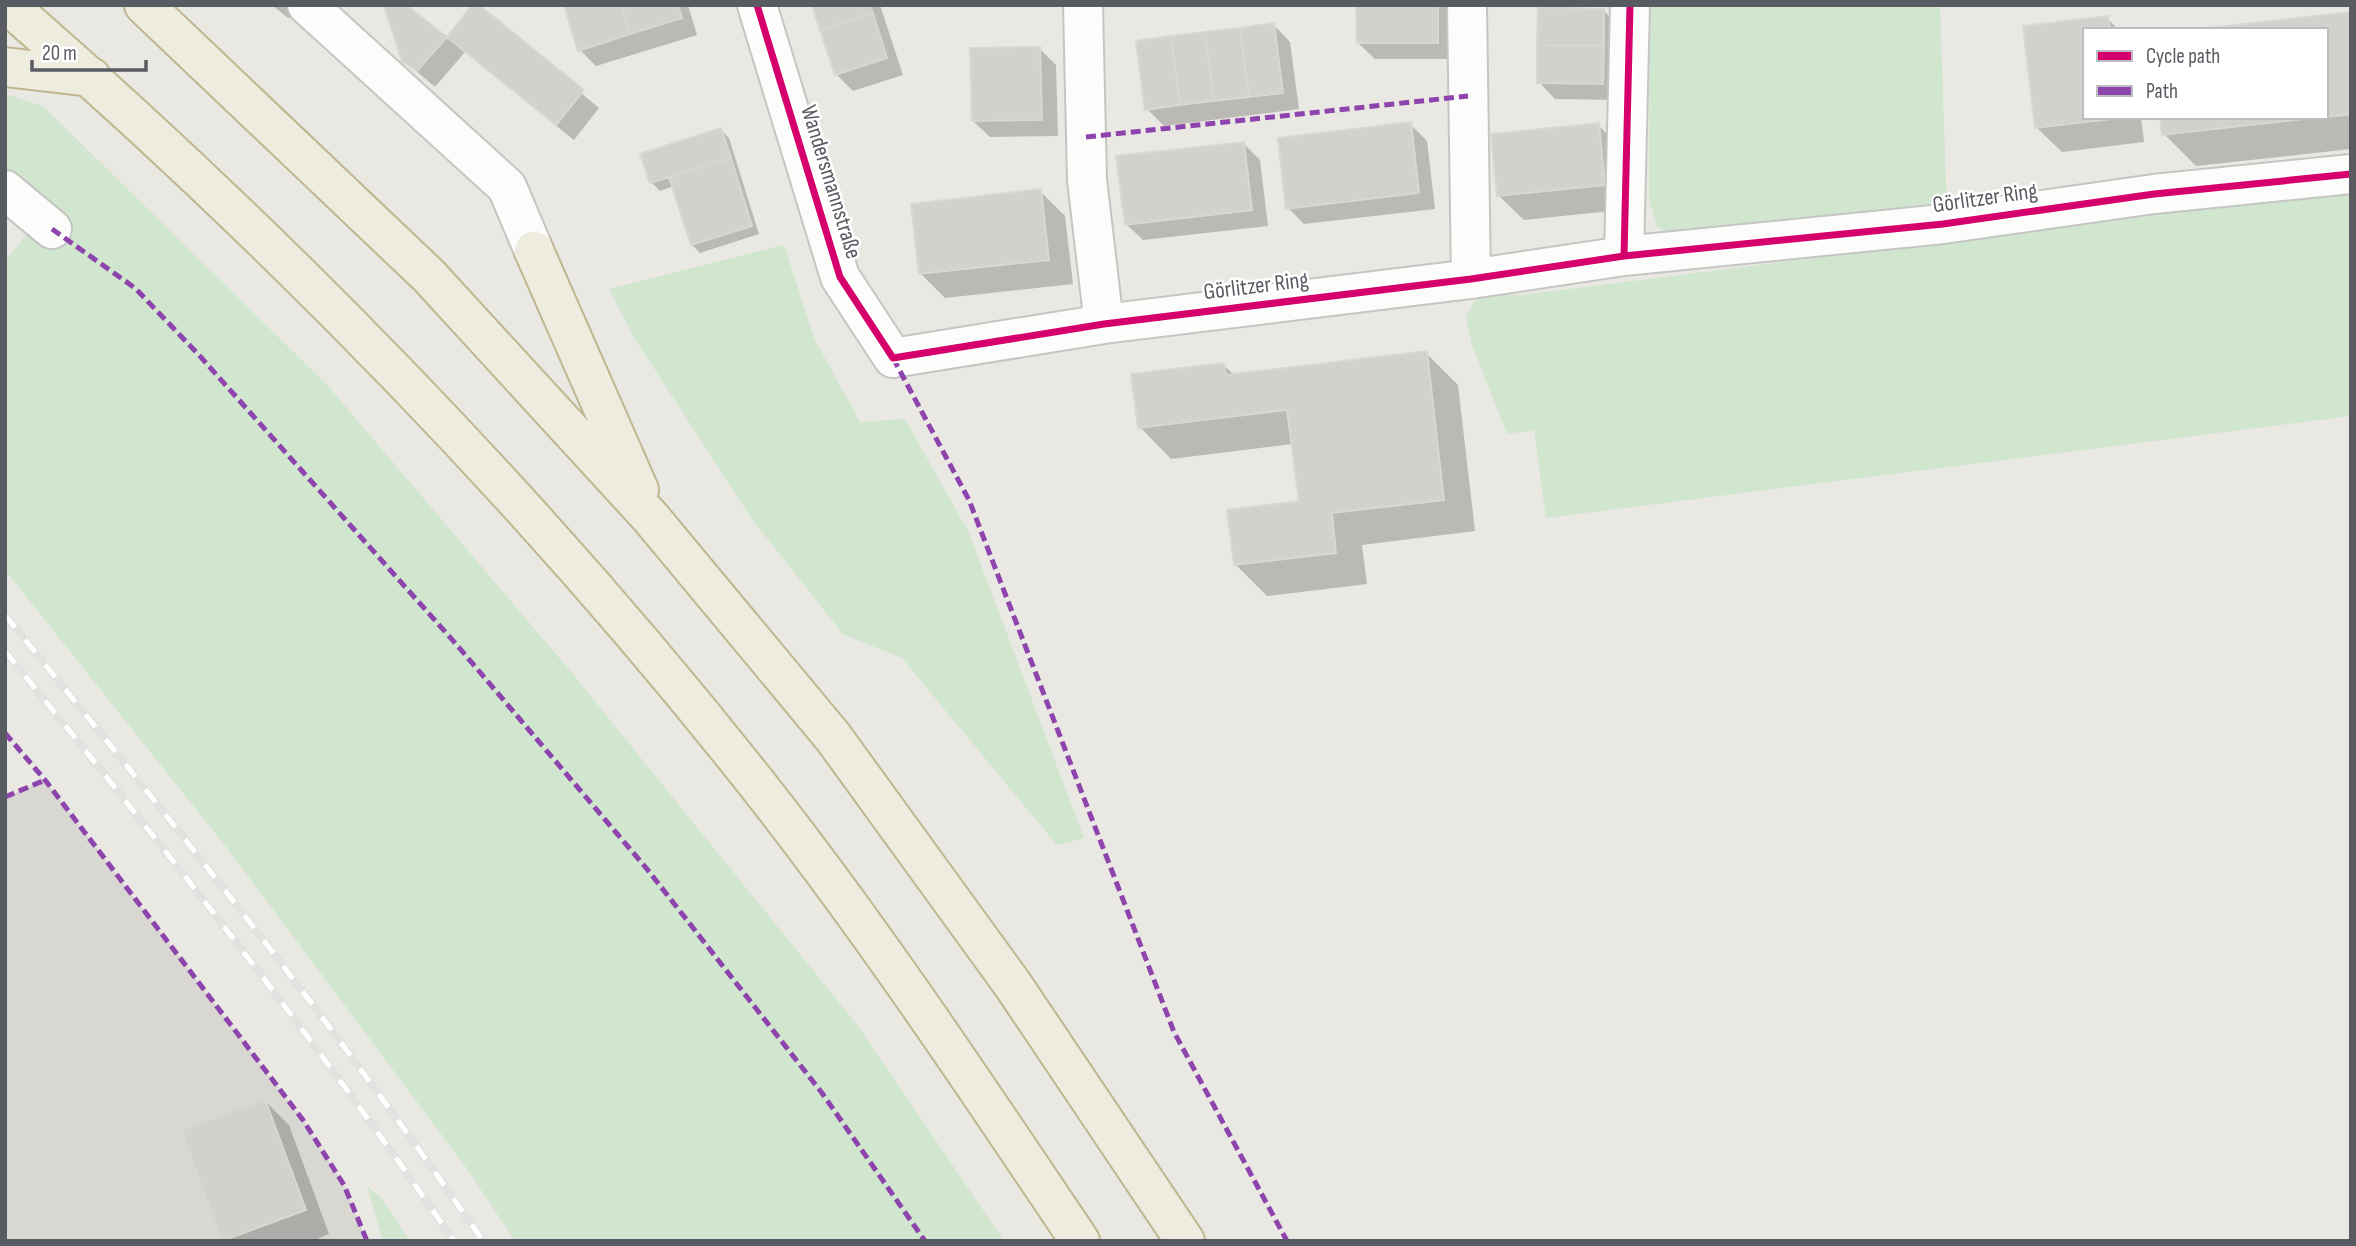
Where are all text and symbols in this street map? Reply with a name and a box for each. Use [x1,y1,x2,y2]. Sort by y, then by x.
scale bar [32,28,145,72]
legend [2083,28,2328,119]
text: 20 m [42,41,77,66]
text: Cycle path [2146,44,2220,69]
text: Path [2146,79,2178,104]
street label: Wandersmannstraße [794,102,868,262]
street label: Görlitzer Ring [1931,177,2039,219]
street label: Görlitzer Ring [1202,266,1310,306]

